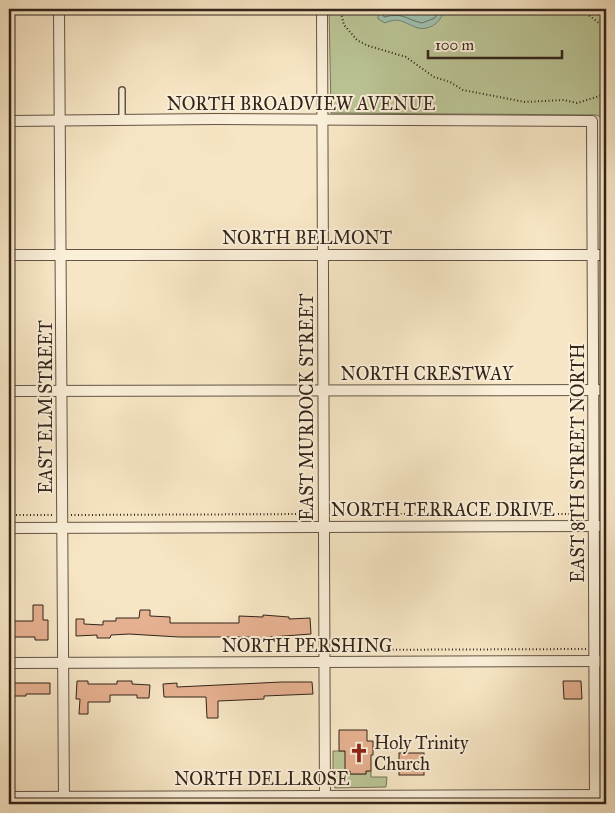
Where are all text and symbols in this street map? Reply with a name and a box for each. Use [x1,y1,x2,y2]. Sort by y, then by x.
scale bar [428,28,561,60]
text: 100 m [435,36,475,54]
street label: NORTH BROADVIEW AVENUE [167,93,435,115]
street label: NORTH BELMONT [222,227,392,249]
street label: EAST MURDOCK STREET [296,293,318,521]
street label: EAST ELM STREET [35,320,57,494]
street label: EAST 8TH STREET NORTH [567,343,589,583]
street label: NORTH CRESTWAY [341,363,514,385]
street label: NORTH TERRACE DRIVE [331,499,555,521]
street label: NORTH PERSHING [222,635,392,657]
place label: Holy Trinity Church [374,732,469,775]
church icon: Holy Trinity Church [348,742,370,764]
street label: NORTH DELLROSE [174,768,350,790]

